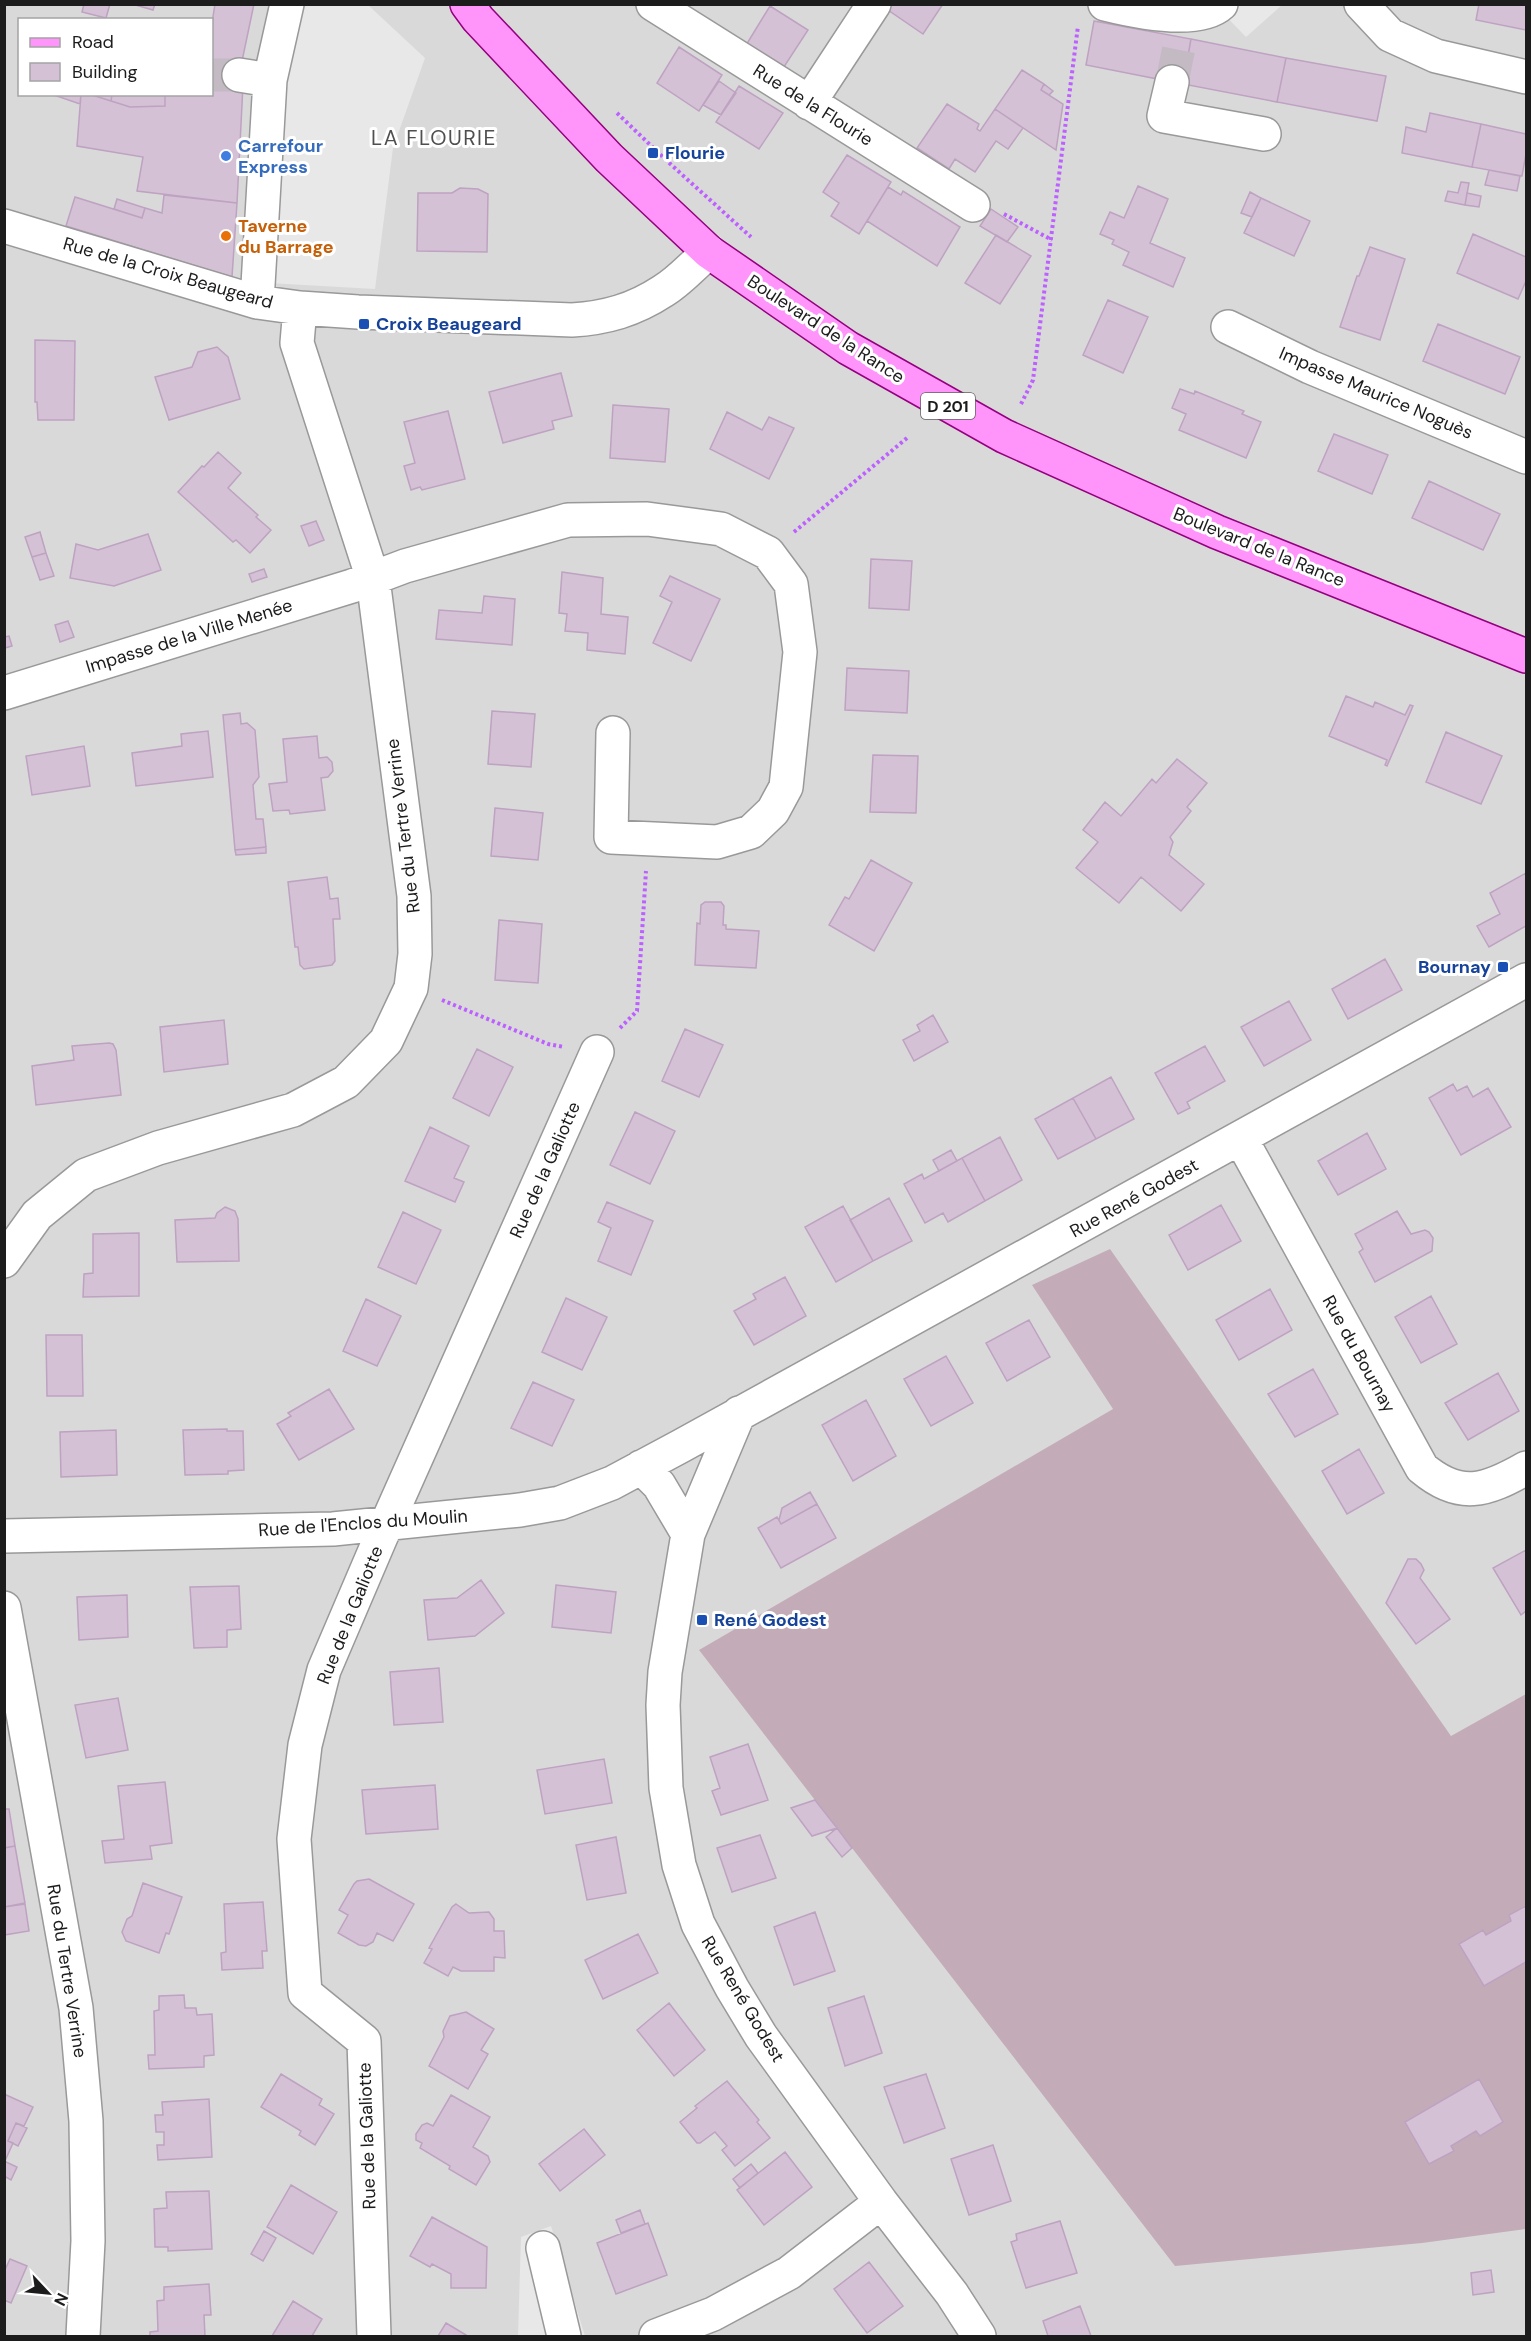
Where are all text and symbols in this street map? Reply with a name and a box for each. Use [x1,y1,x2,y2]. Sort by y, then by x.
legend [18,18,213,96]
text: Road [72,30,114,54]
street label: Rue de la Flourie [749,59,877,151]
text: Building [72,60,137,84]
district label: LA FLOURIE [371,124,497,152]
place label: Carrefour Express [238,134,323,179]
place label: Flourie [665,141,725,165]
marker: Flourie [646,146,660,160]
marker: Carrefour Express [219,149,233,163]
place label: Taverne du Barrage [238,214,334,259]
marker: Taverne du Barrage [219,229,233,243]
street label: Rue de la Croix Beaugeard [60,232,276,314]
street label: Boulevard de la Rance [743,269,909,389]
place label: Croix Beaugeard [376,312,522,336]
marker: Croix Beaugeard [357,317,371,331]
street label: Impasse Maurice Noguès [1275,341,1477,445]
road number: D 201 [921,393,975,419]
street label: Boulevard de la Rance [1170,502,1348,592]
street label: Impasse de la Ville Menée [83,593,295,679]
street label: Rue du Tertre Verrine [380,737,426,915]
place label: Bournay [1418,955,1491,979]
marker: Bournay [1496,960,1510,974]
street label: Rue de la Galiotte [504,1098,586,1242]
street label: Rue René Godest [1066,1153,1202,1243]
street label: Rue du Bournay [1317,1291,1401,1417]
street label: Rue de l'Enclos du Moulin [258,1504,468,1542]
street label: Rue de la Galiotte [311,1542,389,1688]
place label: René Godest [714,1608,827,1632]
marker: René Godest [695,1613,709,1627]
street label: Rue du Tertre Verrine [41,1882,93,2060]
street label: Rue René Godest [696,1931,790,2067]
street label: Rue de la Galiotte [352,2062,382,2210]
north arrow [18,2263,78,2323]
text: N [49,2290,73,2309]

